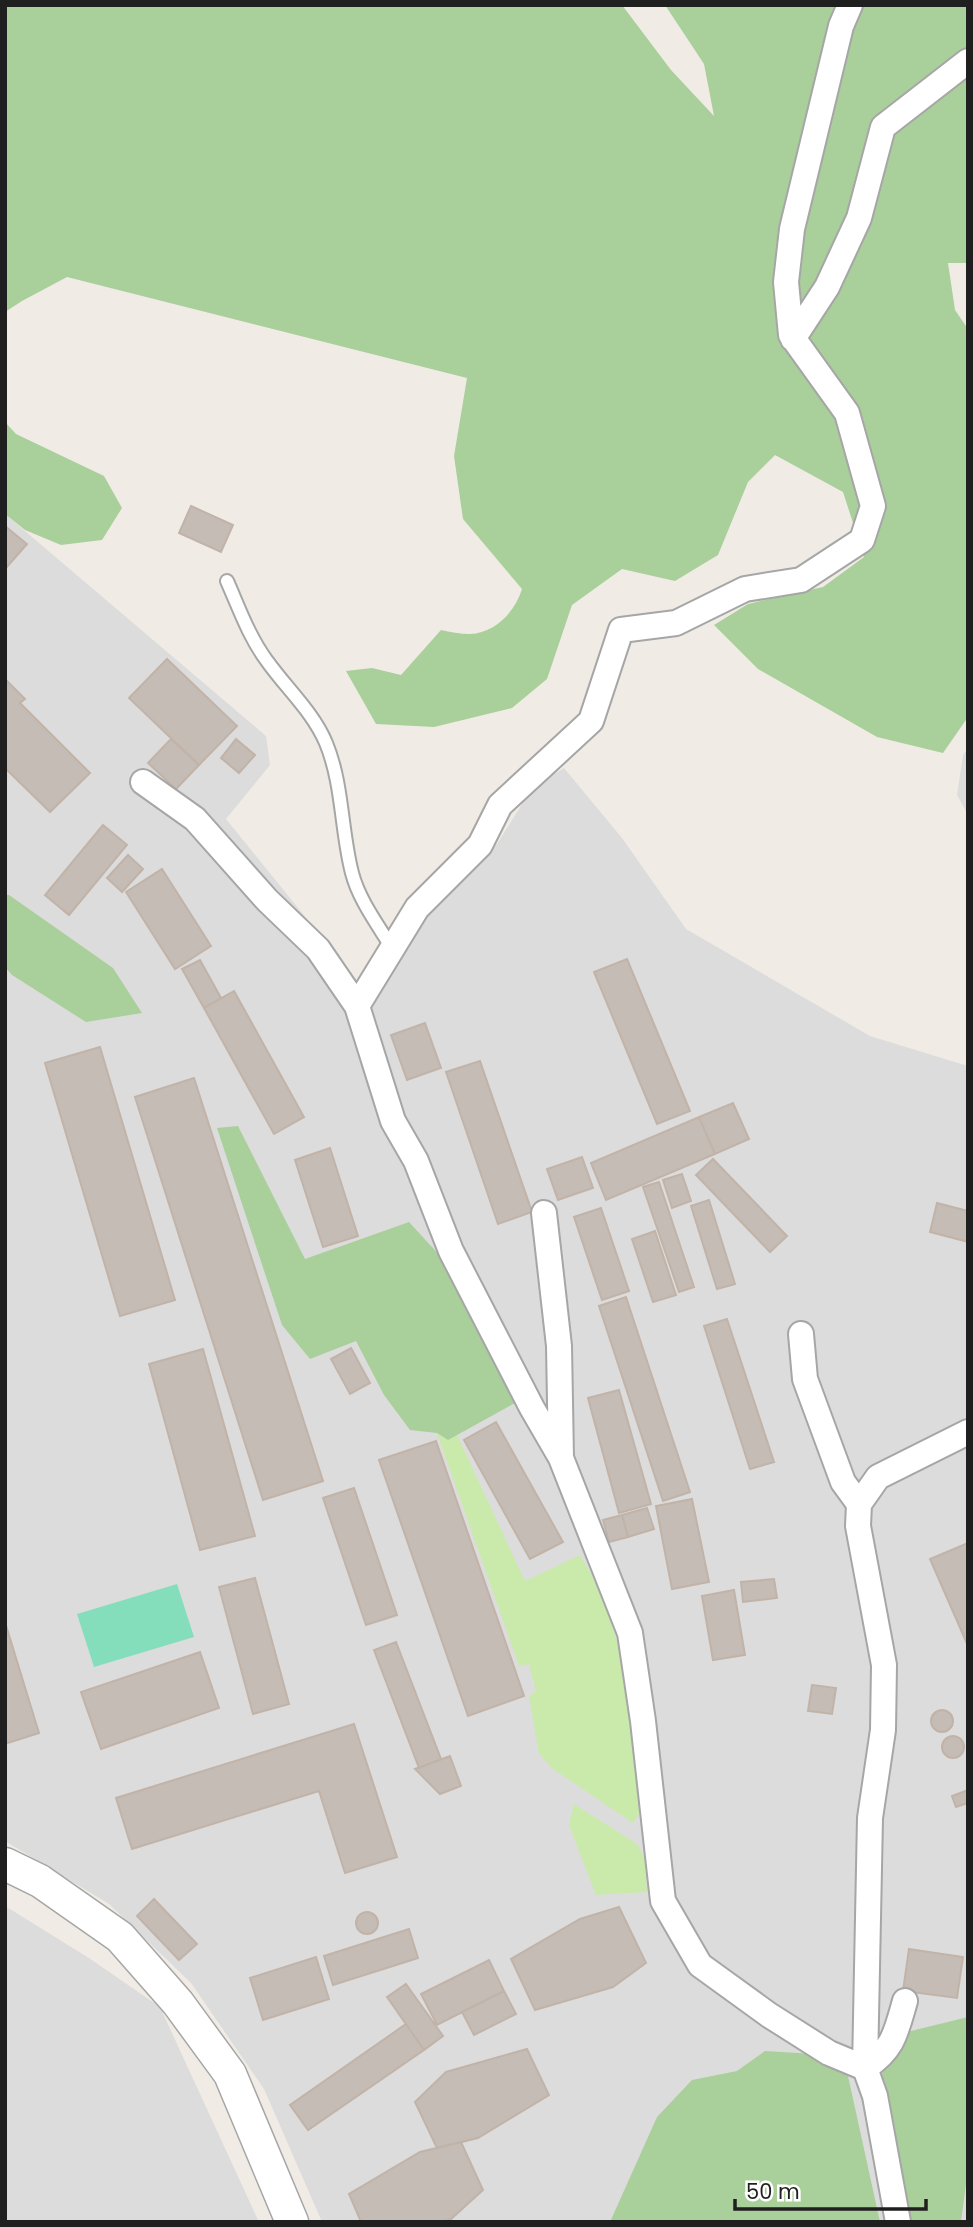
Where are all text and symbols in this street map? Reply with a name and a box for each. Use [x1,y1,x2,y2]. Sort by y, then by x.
scale bar [735,2168,926,2212]
text: 50 m [746,2177,800,2206]

